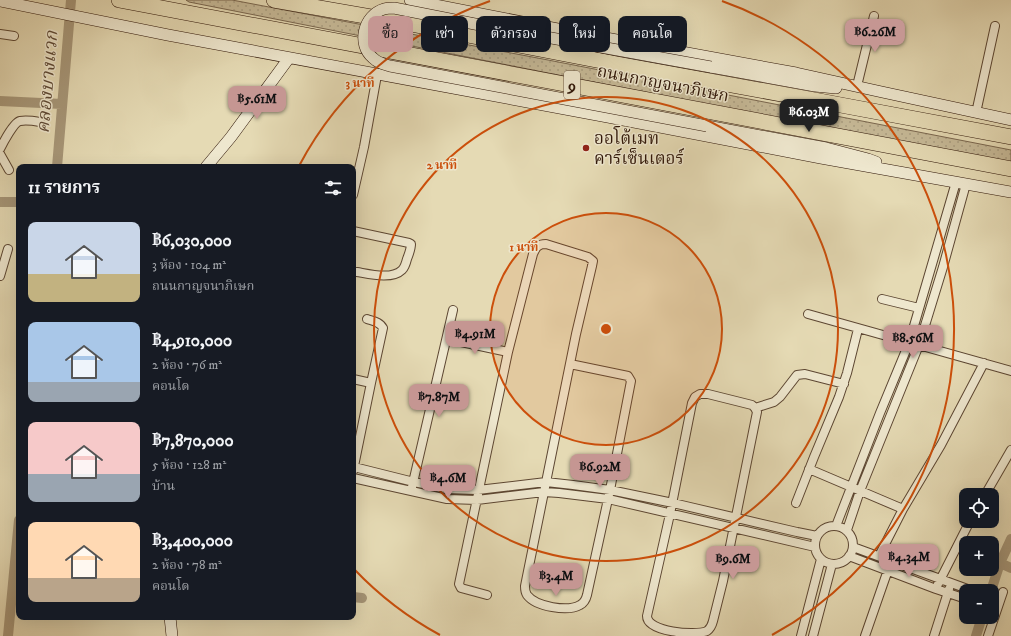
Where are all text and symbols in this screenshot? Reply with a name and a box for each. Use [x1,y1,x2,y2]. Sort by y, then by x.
chip: ซื้อ [368,16,413,52]
chip: เช่า [421,16,468,52]
chip: ตัวกรอง [476,16,551,52]
chip: ใหม่ [559,16,610,52]
chip: คอนโด [618,16,687,52]
pin: ฿6.26M [842,19,908,53]
text: ฿6.26M [854,24,896,40]
water label: คลองบางแวก [33,29,64,134]
street label: ถนนกาญจนาภิเษก [595,60,731,108]
road number: 9 [564,71,580,99]
text: 3 นาที [346,76,375,91]
pin: ฿5.61M [224,86,290,120]
text: ฿5.61M [237,91,277,107]
pin: ฿6.03M [776,99,842,133]
text: ฿6.03M [789,104,829,120]
place label: ออโต้เมท คาร์เซ็นเตอร์ [594,125,685,170]
marker: ออโต้เมท คาร์เซ็นเตอร์ [581,143,591,153]
text: 2 นาที [427,158,457,173]
text: 11 รายการ [28,177,100,199]
icon: filters [322,177,344,199]
text: ฿6,030,000 [152,230,232,252]
icon: home [60,238,108,286]
text: 1 นาที [510,240,538,255]
text: 3 ห้อง · 104 m² [152,257,226,273]
text: ถนนกาญจนาภิเษก [152,278,254,294]
pin: ฿4.91M [442,321,508,355]
centre of rings [599,322,613,336]
pin: ฿8.56M [880,325,946,359]
text: ฿4.91M [454,326,496,342]
text: ฿4,910,000 [152,330,232,352]
text: ฿8.56M [892,330,934,346]
icon: home [60,338,108,386]
text: 2 ห้อง · 76 m² [152,357,222,373]
text: คอนโด [152,378,190,394]
pin: ฿7.87M [406,384,472,418]
text: ฿7.87M [418,389,460,405]
text: ฿7,870,000 [152,430,234,452]
icon: home [60,438,108,486]
pin: ฿6.92M [567,454,633,488]
text: 5 ห้อง · 128 m² [152,457,226,473]
text: ฿6.92M [579,459,621,475]
pin: ฿4.6M [420,465,476,499]
text: ฿4.6M [430,470,466,486]
text: บ้าน [152,478,175,494]
map controls [959,488,999,624]
button: locate [959,488,999,528]
text: ฿3,400,000 [152,530,233,552]
button: + [959,536,999,576]
icon: home [60,538,108,586]
pin: ฿4.34M [876,544,942,578]
pin: ฿9.6M [705,546,761,580]
text: ฿4.34M [888,549,930,565]
text: ฿9.6M [715,551,751,567]
text: 2 ห้อง · 78 m² [152,557,222,573]
pin: ฿3.4M [528,563,584,597]
text: ฿3.4M [539,568,573,584]
text: คอนโด [152,578,190,594]
button: − [959,584,999,624]

